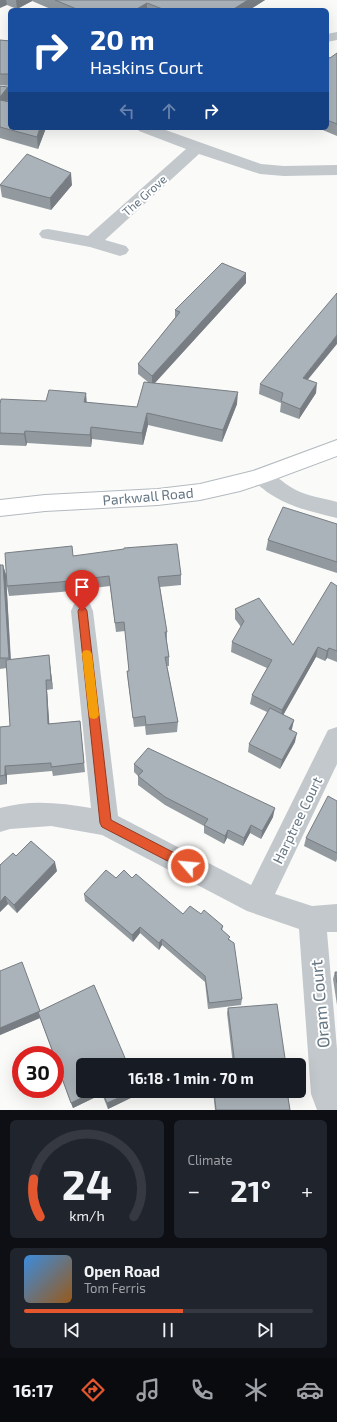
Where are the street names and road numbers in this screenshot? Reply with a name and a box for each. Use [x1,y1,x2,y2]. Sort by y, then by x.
street label: The Grove [119,171,169,219]
street label: Parkwall Road [102,484,194,508]
street label: Harptree Court [269,774,325,866]
street label: Oram Court [305,959,333,1049]

